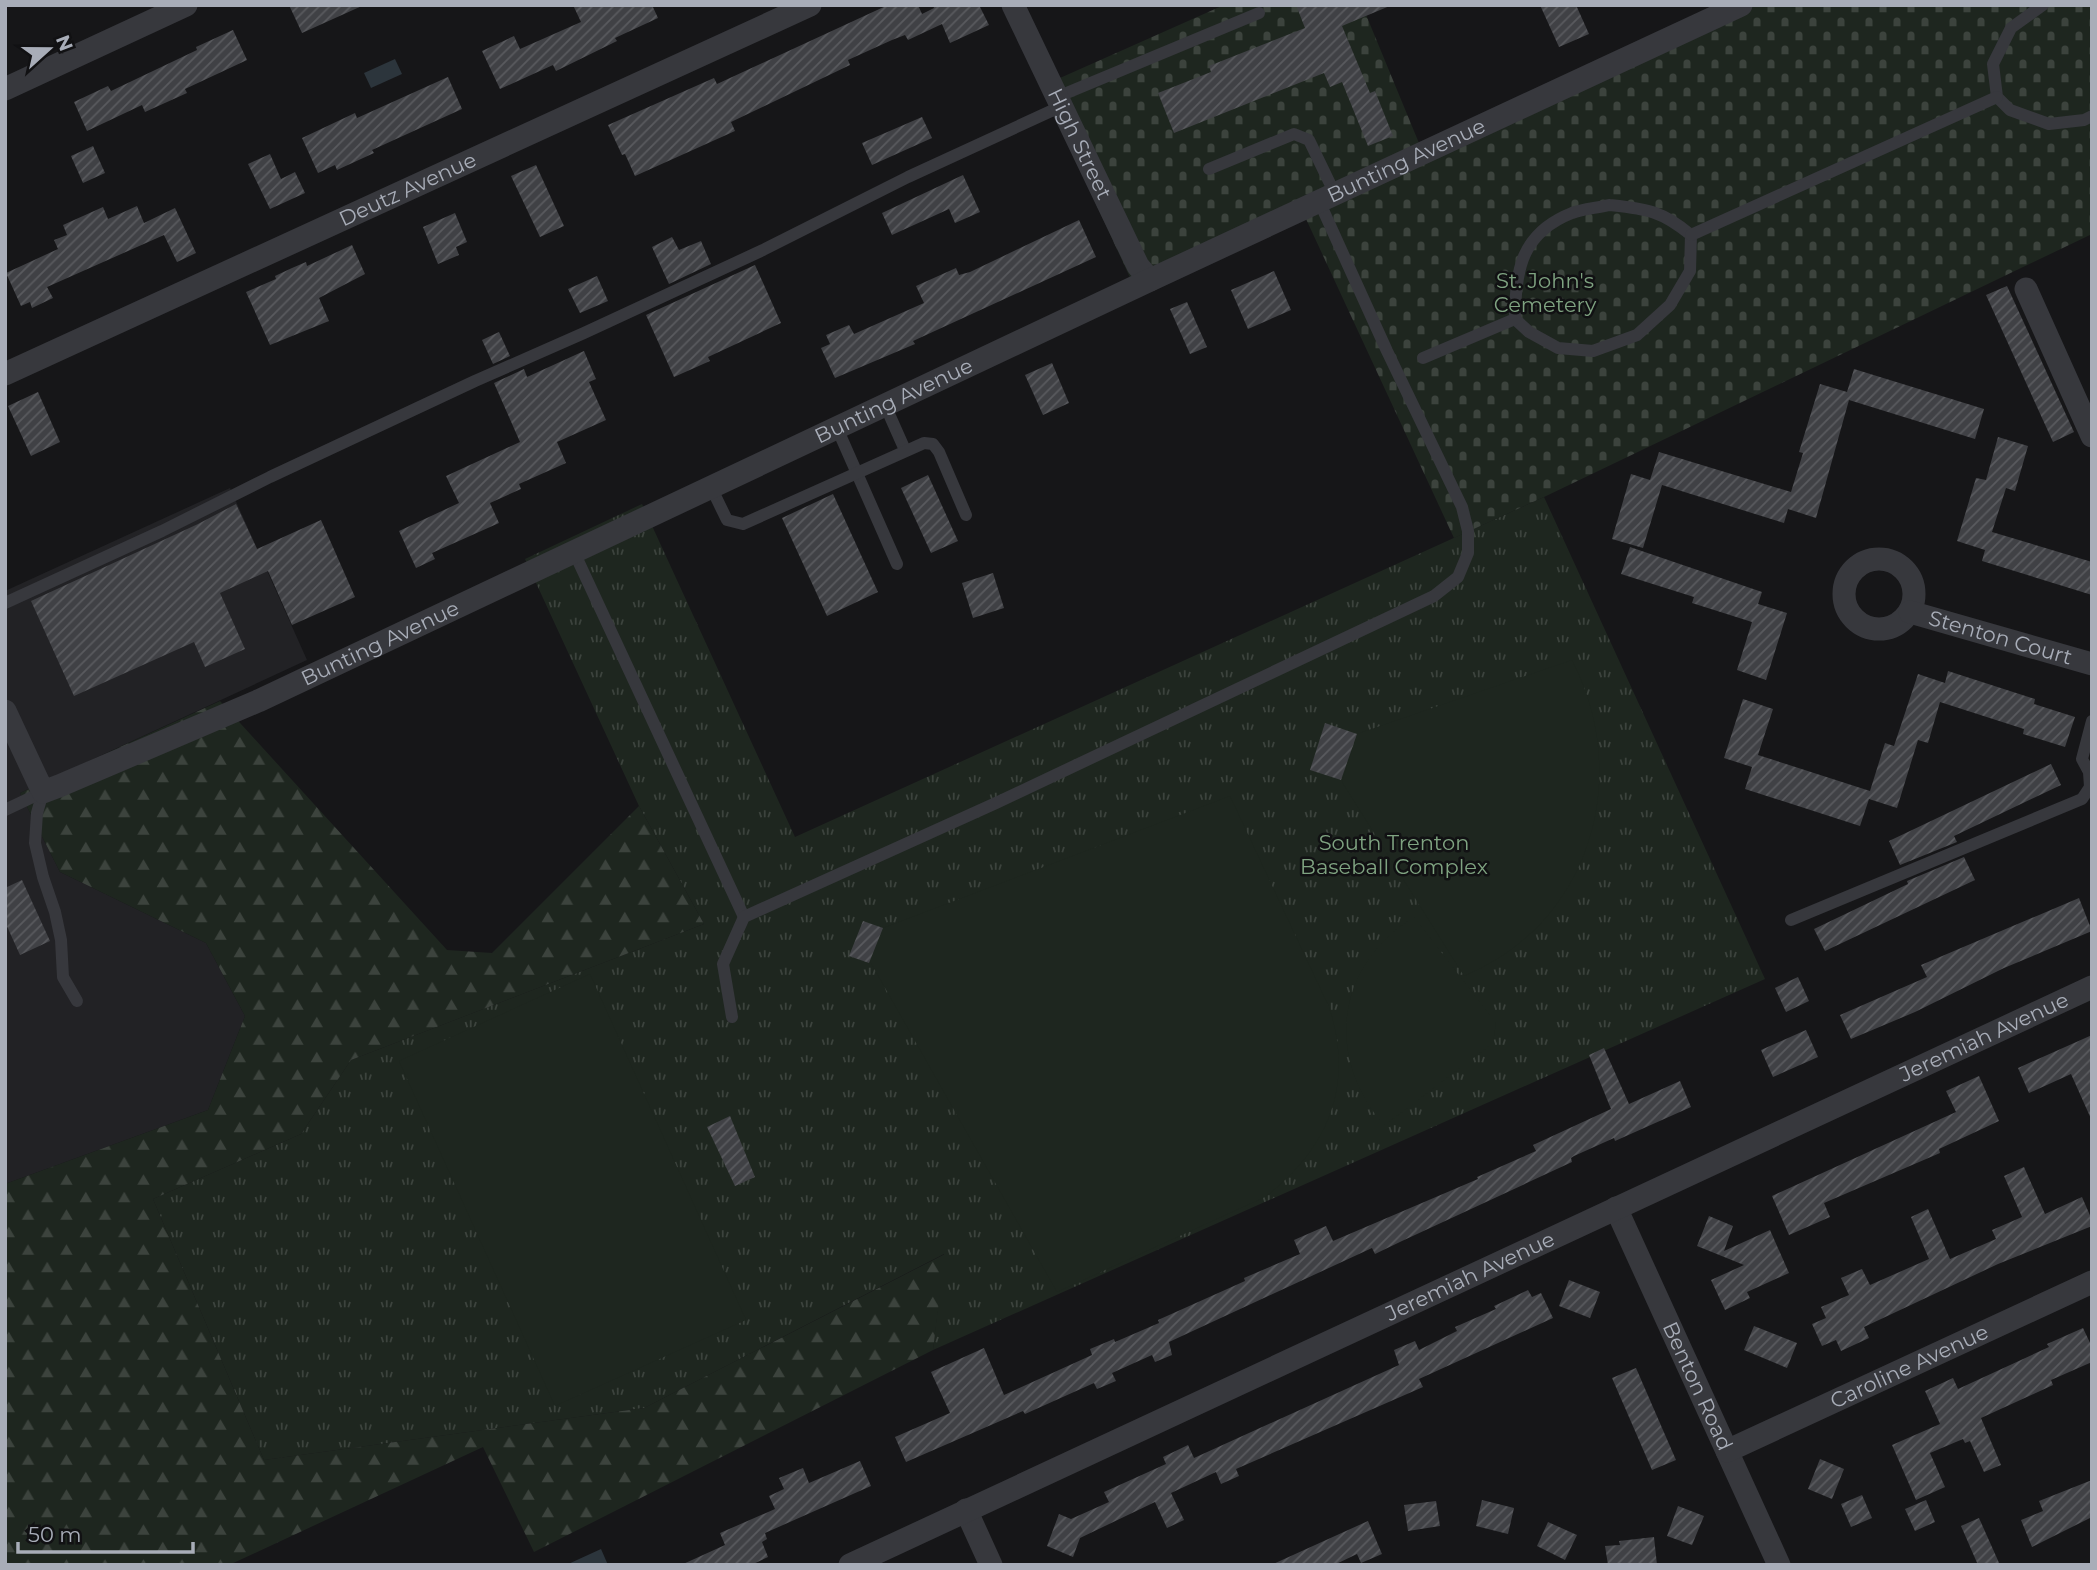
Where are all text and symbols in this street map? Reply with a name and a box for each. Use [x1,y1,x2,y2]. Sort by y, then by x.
north arrow [14,14,84,84]
text: N [51,32,78,54]
street label: High Street [1043,84,1117,203]
street label: Bunting Avenue [1323,113,1489,208]
street label: Deutz Avenue [335,147,480,231]
park label: St. John's Cemetery [1494,268,1597,317]
street label: Bunting Avenue [811,353,977,448]
street label: Bunting Avenue [297,595,463,691]
street label: Stenton Court [1926,605,2075,670]
park label: South Trenton Baseball Complex [1300,830,1488,879]
street label: Jeremiah Avenue [1895,987,2072,1087]
street label: Jeremiah Avenue [1381,1226,1558,1326]
street label: Benton Road [1658,1318,1738,1454]
street label: Caroline Avenue [1826,1319,1992,1413]
scale bar [18,1510,192,1554]
text: 50 m [28,1522,82,1547]

